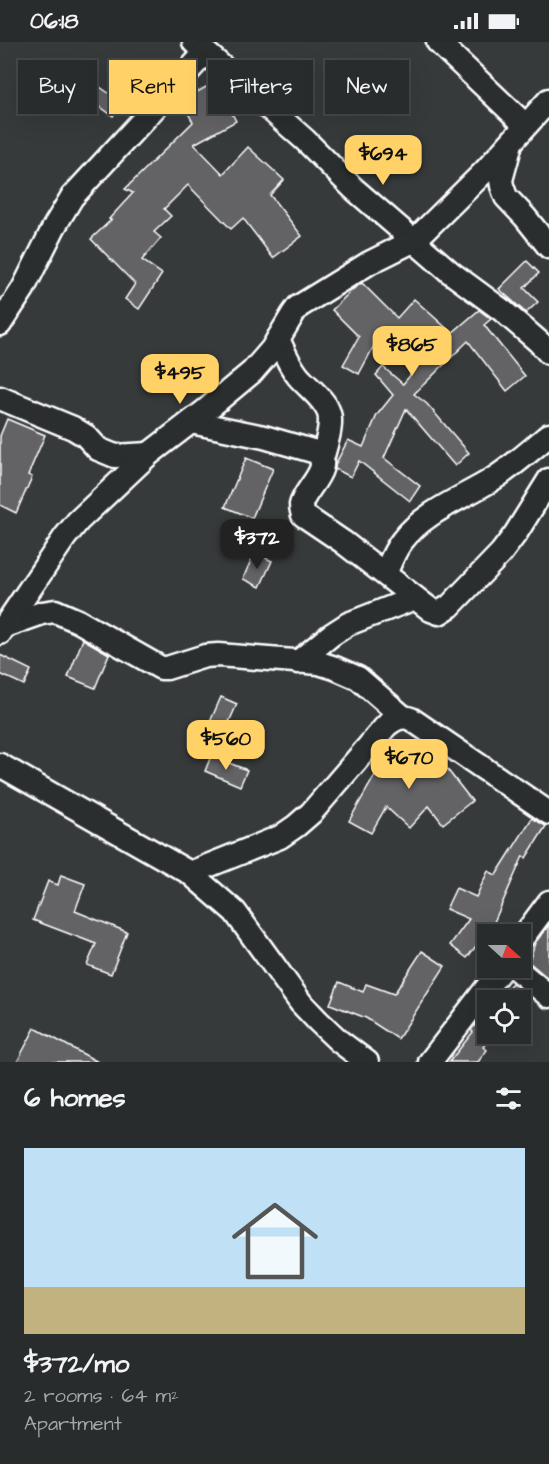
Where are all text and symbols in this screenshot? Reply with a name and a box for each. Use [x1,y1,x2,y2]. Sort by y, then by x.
text: 06:18 [30,6,78,37]
chip: Buy [18,60,97,114]
chip: Rent [109,60,196,114]
chip: Filters [208,60,313,114]
chip: New [325,60,409,114]
pin: $694 [347,135,419,186]
text: $694 [359,140,407,168]
pin: $865 [376,326,448,377]
text: $865 [387,331,437,359]
pin: $495 [144,354,216,405]
text: $495 [155,359,205,387]
pin: $372 [221,519,293,570]
text: $372 [234,524,280,552]
pin: $560 [190,720,262,771]
text: $560 [201,725,251,753]
pin: $670 [373,739,445,790]
text: $670 [385,744,433,772]
north arrow [477,924,531,978]
map controls [477,924,531,1044]
button: locate [477,990,531,1044]
text: 6 homes [24,1080,126,1116]
icon: filters [492,1082,525,1115]
icon: home [221,1187,329,1295]
text: $372/mo [24,1346,129,1382]
text: 2 rooms · 64 m² [24,1382,179,1410]
text: Apartment [24,1410,122,1438]

